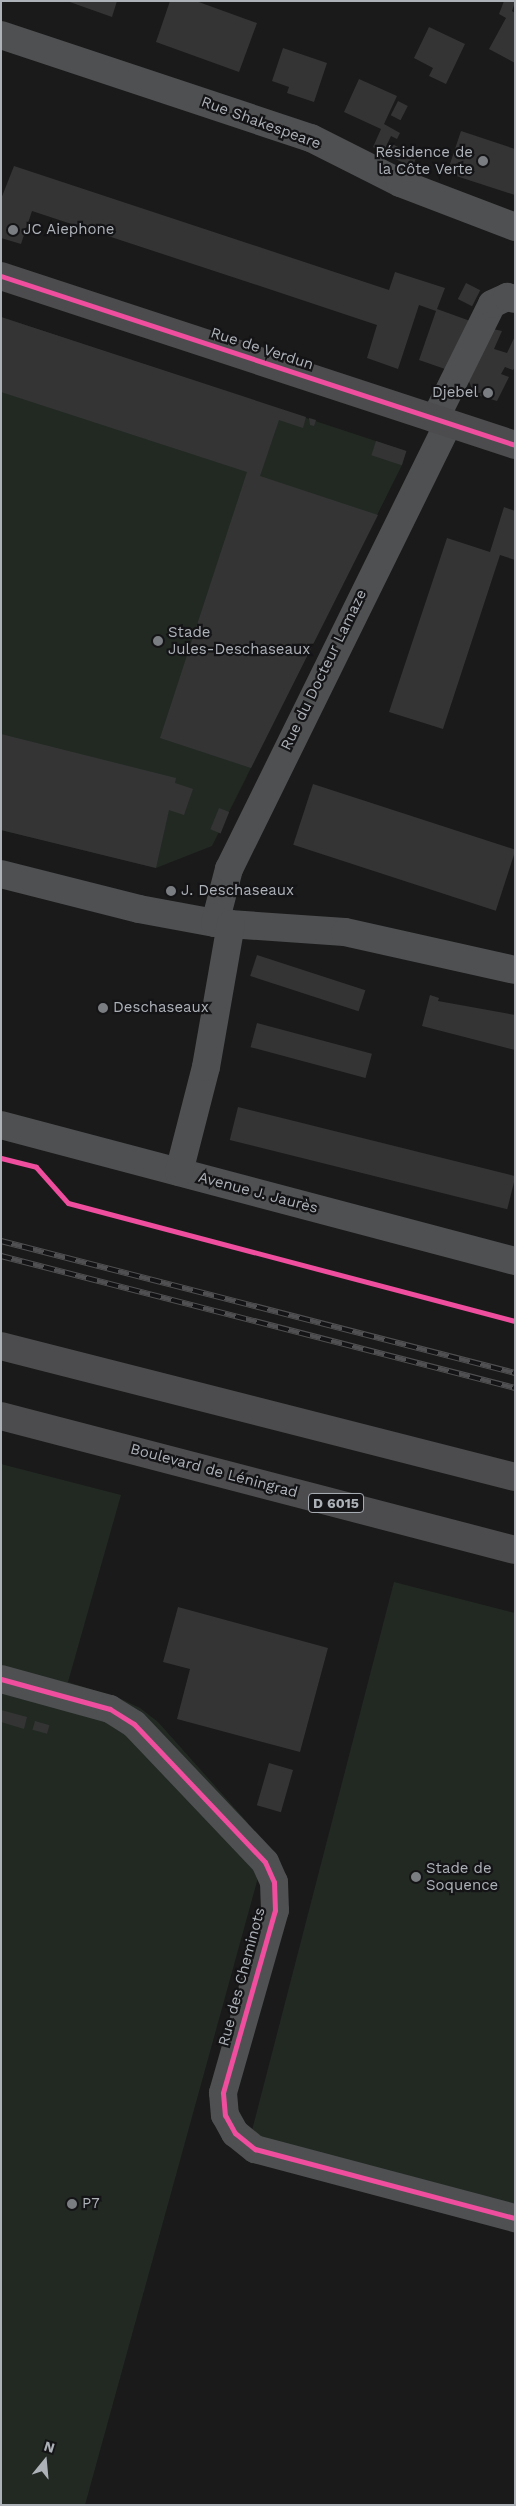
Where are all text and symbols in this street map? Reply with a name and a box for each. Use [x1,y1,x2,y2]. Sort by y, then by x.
street label: Rue Shakespeare [199,93,323,153]
place label: Résidence de la Côte Verte [375,143,473,178]
marker: Résidence de la Côte Verte [477,155,489,167]
place label: JC Aiephone [23,221,115,239]
marker: JC Aiephone [7,224,19,236]
street label: Rue de Verdun [208,324,316,374]
place label: Djebel [432,384,478,402]
marker: Djebel [482,387,494,399]
street label: Rue du Docteur Lamaze [277,586,371,754]
place label: Stade Jules-Deschaseaux [168,623,310,658]
marker: Stade Jules-Deschaseaux [152,635,164,647]
place label: J. Deschaseaux [181,882,294,900]
marker: J. Deschaseaux [165,885,177,897]
place label: Deschaseaux [113,999,209,1017]
marker: Deschaseaux [97,1002,109,1014]
street label: Avenue J. Jaurès [196,1168,320,1218]
street label: Boulevard de Léningrad [128,1440,300,1502]
road number: D 6015 [307,1492,365,1515]
place label: Stade de Soquence [426,1859,498,1894]
marker: Stade de Soquence [410,1871,422,1883]
street label: Rue des Cheminots [215,1906,269,2048]
place label: P7 [82,2195,100,2213]
marker: P7 [66,2198,78,2210]
north arrow [20,2436,70,2486]
text: N [42,2437,57,2456]

